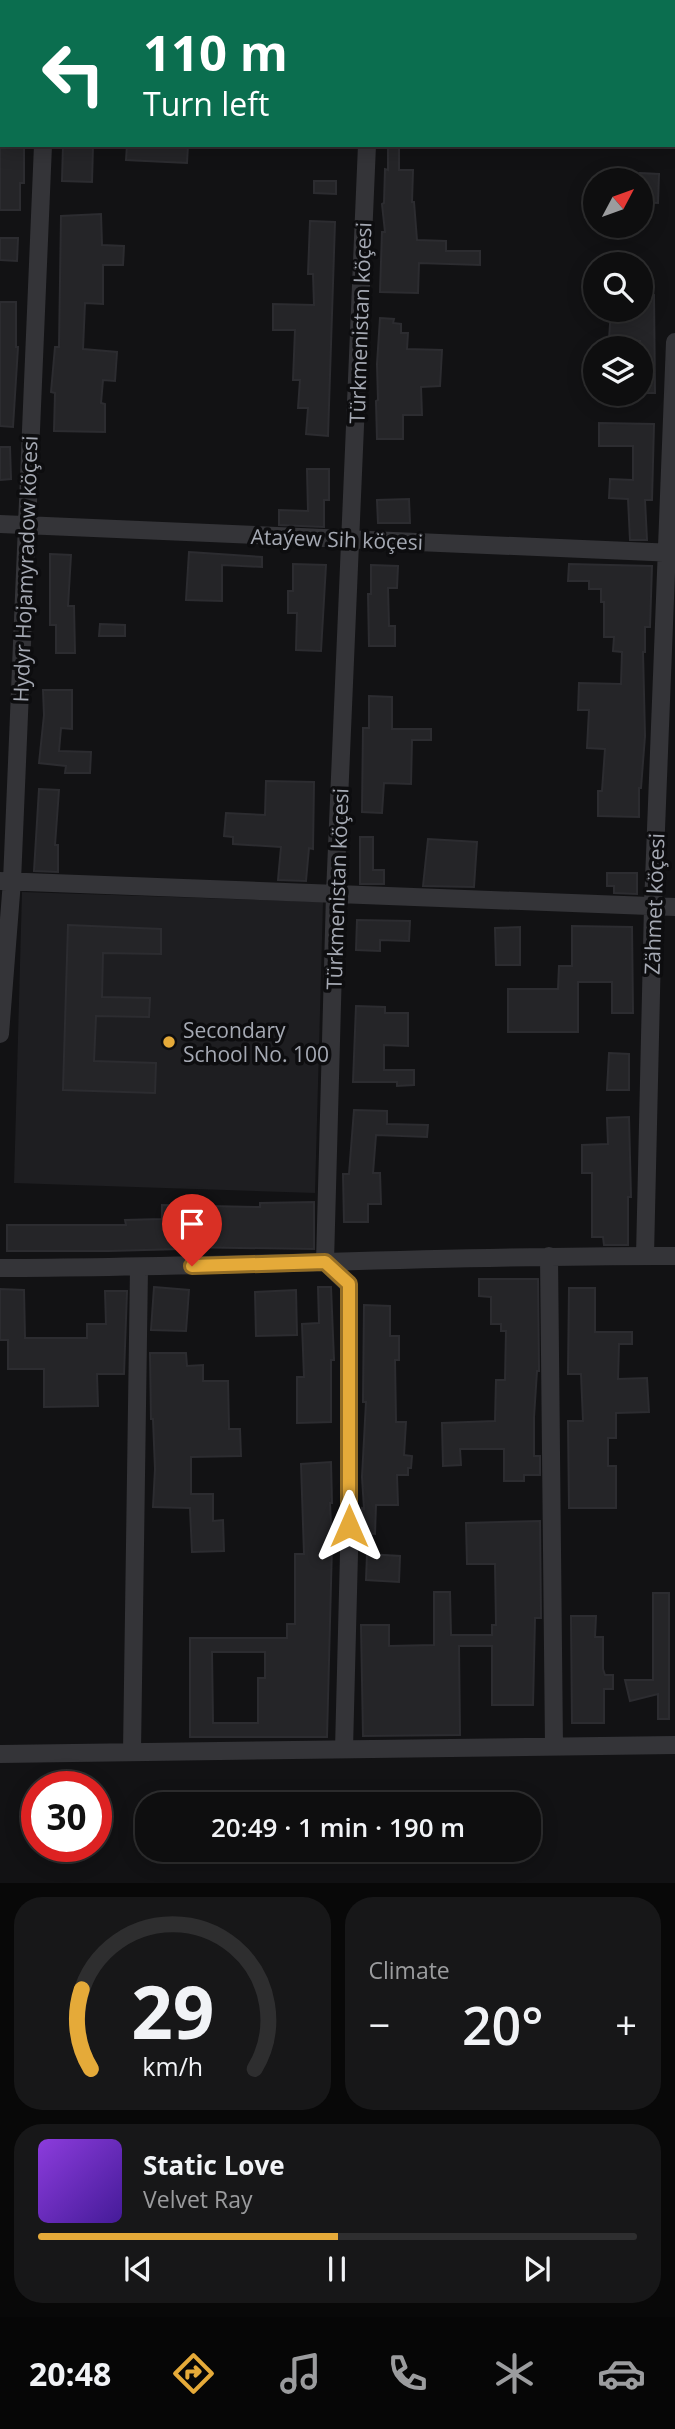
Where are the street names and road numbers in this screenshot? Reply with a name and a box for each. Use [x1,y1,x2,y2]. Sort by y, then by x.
street label: Türkmenistan köçesi [342,222,378,424]
street label: Hydyr Hojamyradow köçesi [6,435,44,703]
street label: Ataýew Sih köçesi [250,522,424,556]
street label: Türkmenistan köçesi [319,788,355,990]
street label: Zähmet köçesi [638,833,670,975]

